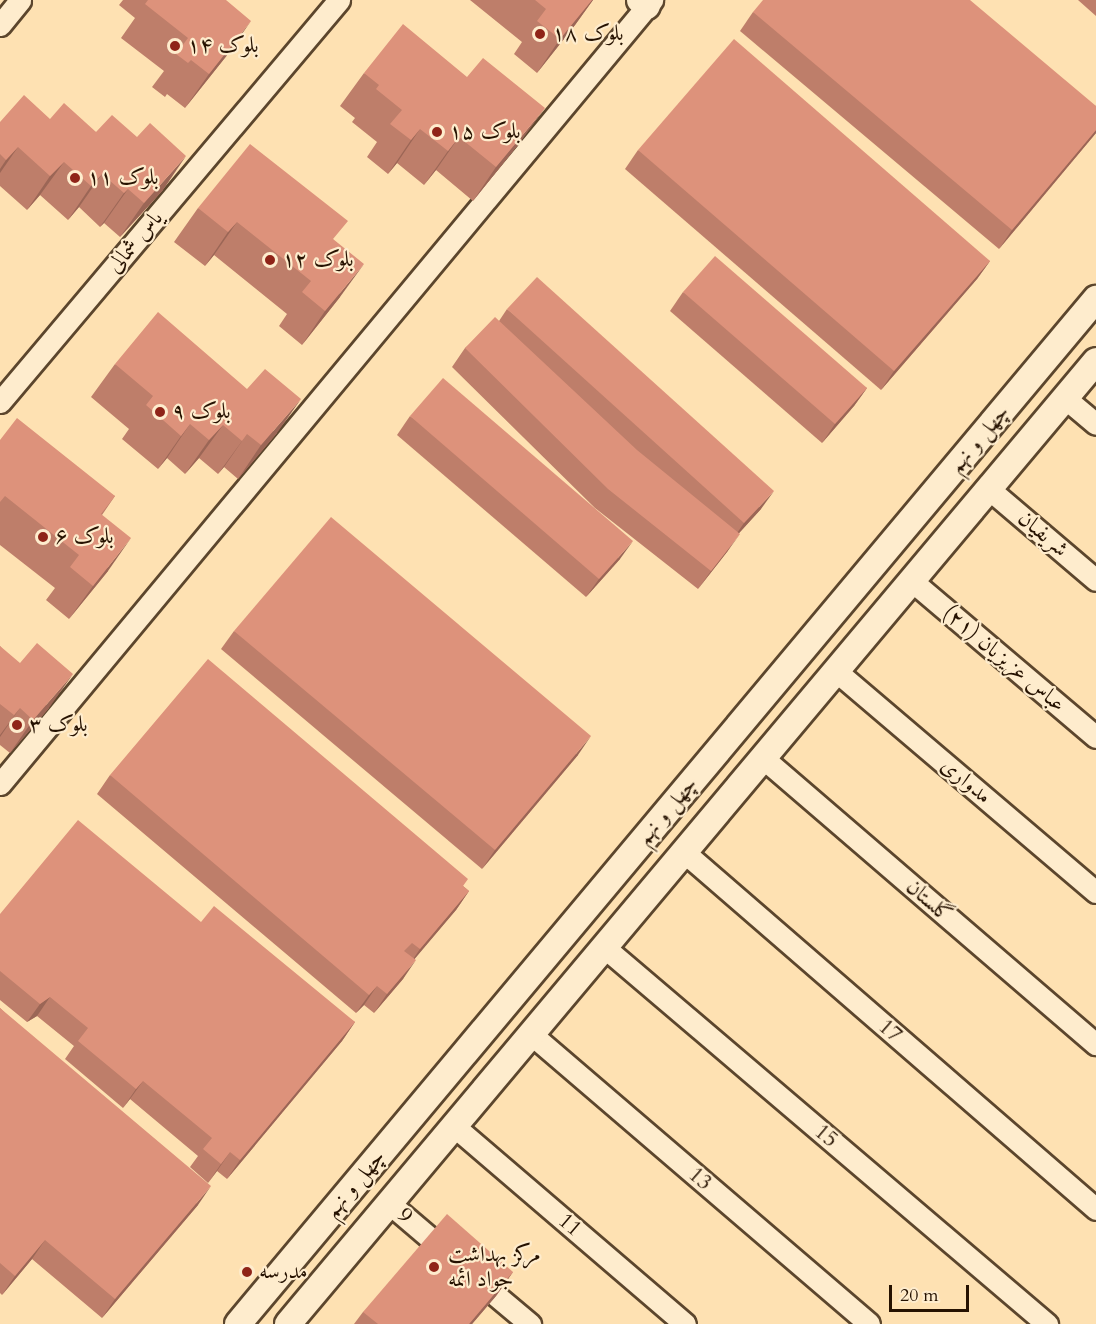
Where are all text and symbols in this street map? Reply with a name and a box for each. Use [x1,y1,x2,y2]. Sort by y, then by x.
place label: بلوک ۱۸ [552,21,624,47]
marker: بلوک ۱۸ [533,27,547,41]
place label: بلوک ۱۴ [187,33,259,59]
marker: بلوک ۱۴ [168,39,182,53]
place label: بلوک ۱۵ [449,119,521,145]
marker: بلوک ۱۵ [430,125,444,139]
place label: بلوک ۱۱ [87,165,159,191]
marker: بلوک ۱۱ [68,171,82,185]
street label: یاس شمالی [101,206,169,278]
place label: بلوک ۱۲ [282,247,354,273]
marker: بلوک ۱۲ [263,253,277,267]
place label: بلوک ۹ [172,399,231,425]
street label: چهل و نهم [943,400,1015,478]
marker: بلوک ۹ [153,405,167,419]
street label: شریفیان [1012,505,1074,563]
place label: بلوک ۶ [55,524,114,550]
marker: بلوک ۶ [36,530,50,544]
street label: عباس عزیزیان (۲۱) [937,600,1071,718]
place label: بلوک ۳ [29,712,88,738]
marker: بلوک ۳ [10,718,24,732]
street label: مدواری [935,752,997,810]
street label: چهل و نهم [631,772,703,850]
street label: گلستان [900,874,958,928]
street label: 17 [873,1014,907,1048]
street label: 15 [809,1119,843,1153]
street label: چهل و نهم [319,1145,391,1223]
street label: 13 [683,1162,717,1196]
street label: 9 [392,1202,418,1230]
street label: 11 [553,1208,587,1242]
place label: مرکز بهداشت جواد ائمه [448,1241,541,1292]
marker: مرکز بهداشت جواد ائمه [425,1258,443,1276]
place label: مدرسه [259,1259,308,1285]
marker: مدرسه [240,1265,254,1279]
scale bar [892,1273,972,1311]
text: 20 m [900,1283,939,1308]

